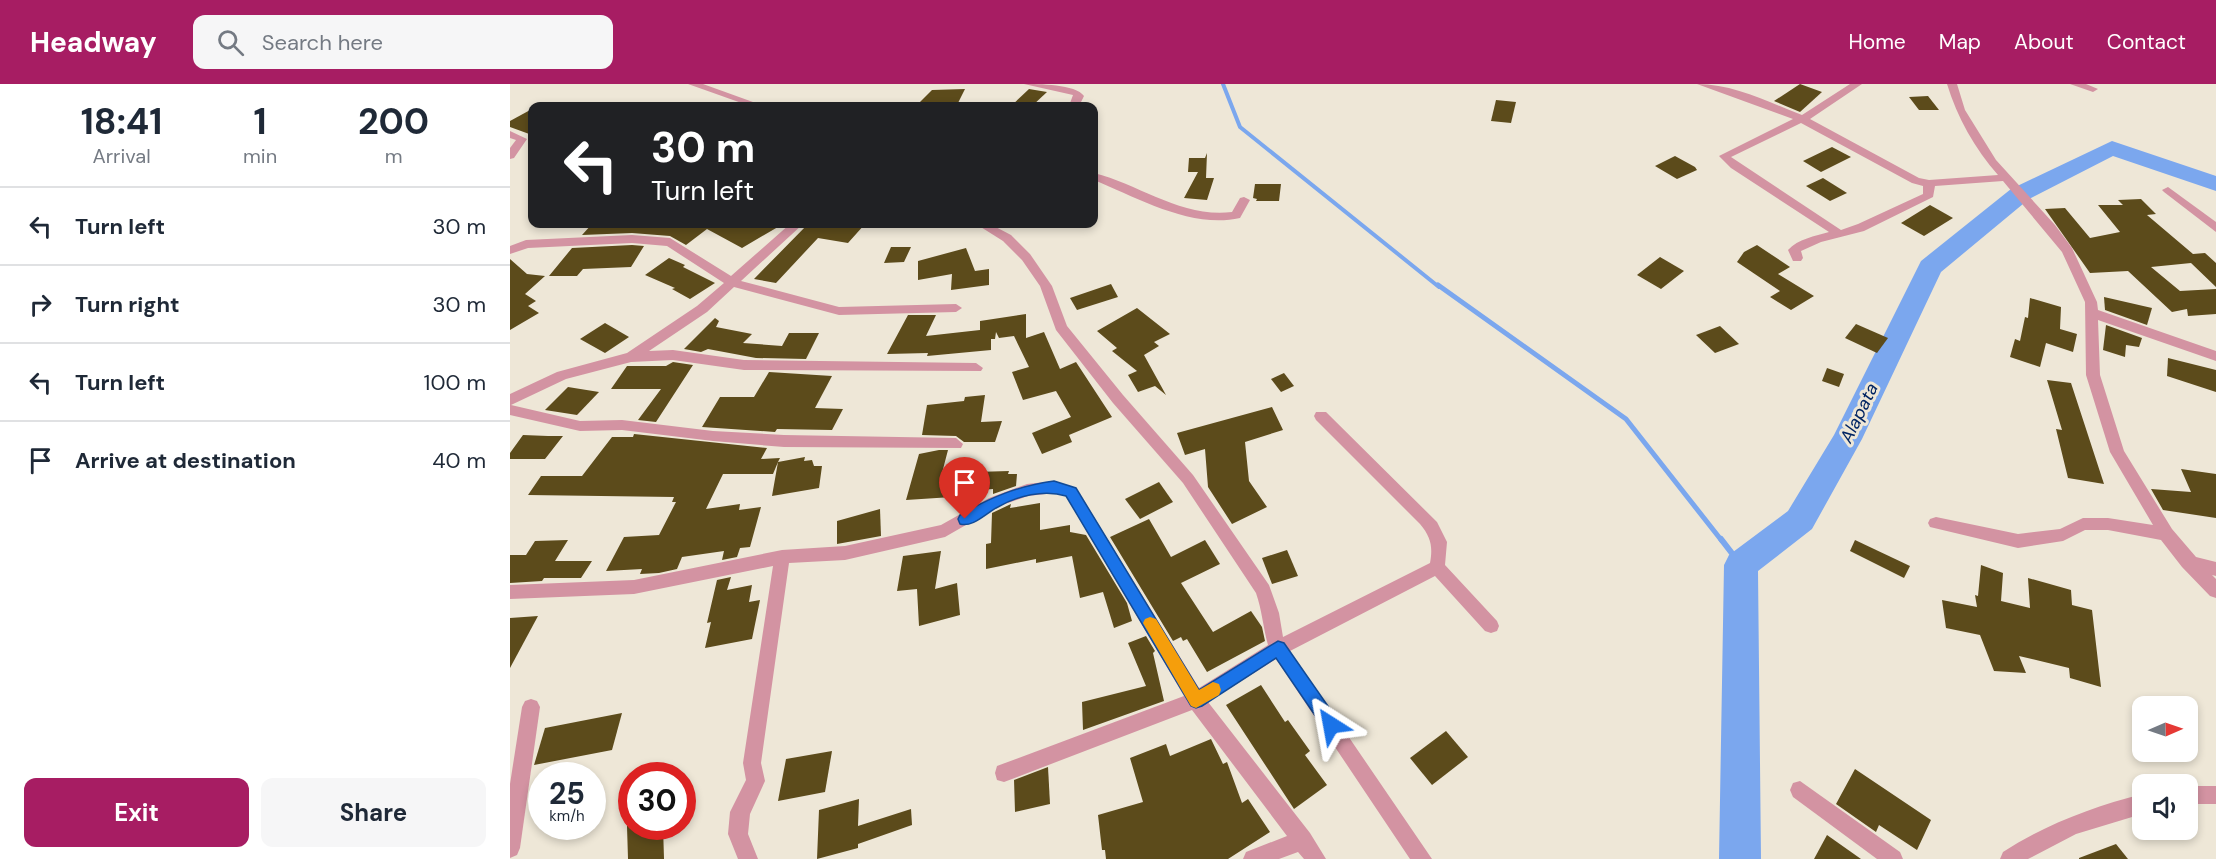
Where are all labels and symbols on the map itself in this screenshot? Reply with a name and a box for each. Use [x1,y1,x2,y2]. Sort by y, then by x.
water label: Alapata [1834,379,1884,448]
pin [939,457,990,519]
position arrow [1299,693,1363,757]
north arrow [2132,696,2198,762]
speed limit sign: 30 [618,762,696,840]

